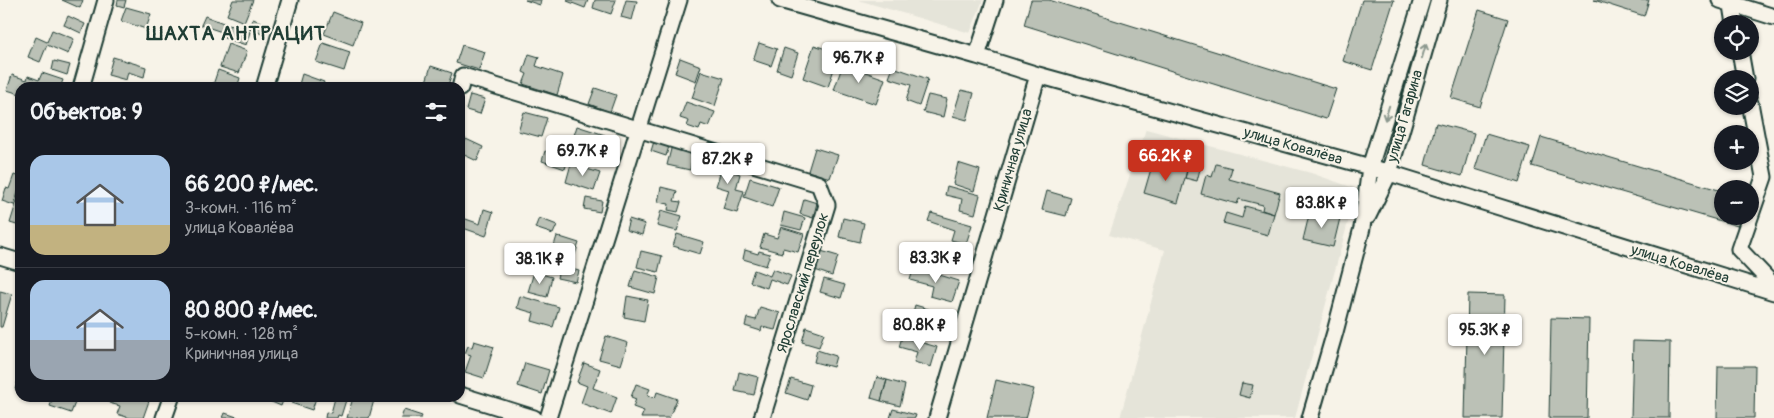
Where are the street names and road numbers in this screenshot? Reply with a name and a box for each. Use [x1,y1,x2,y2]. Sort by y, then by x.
street label: улица Гагарина [1382,68,1427,165]
street label: Криничная улица [989,106,1037,214]
street label: улица Ковалёва [1240,123,1345,169]
street label: Ярославский переулок [773,210,833,355]
street label: улица Ковалёва [1627,240,1732,288]

